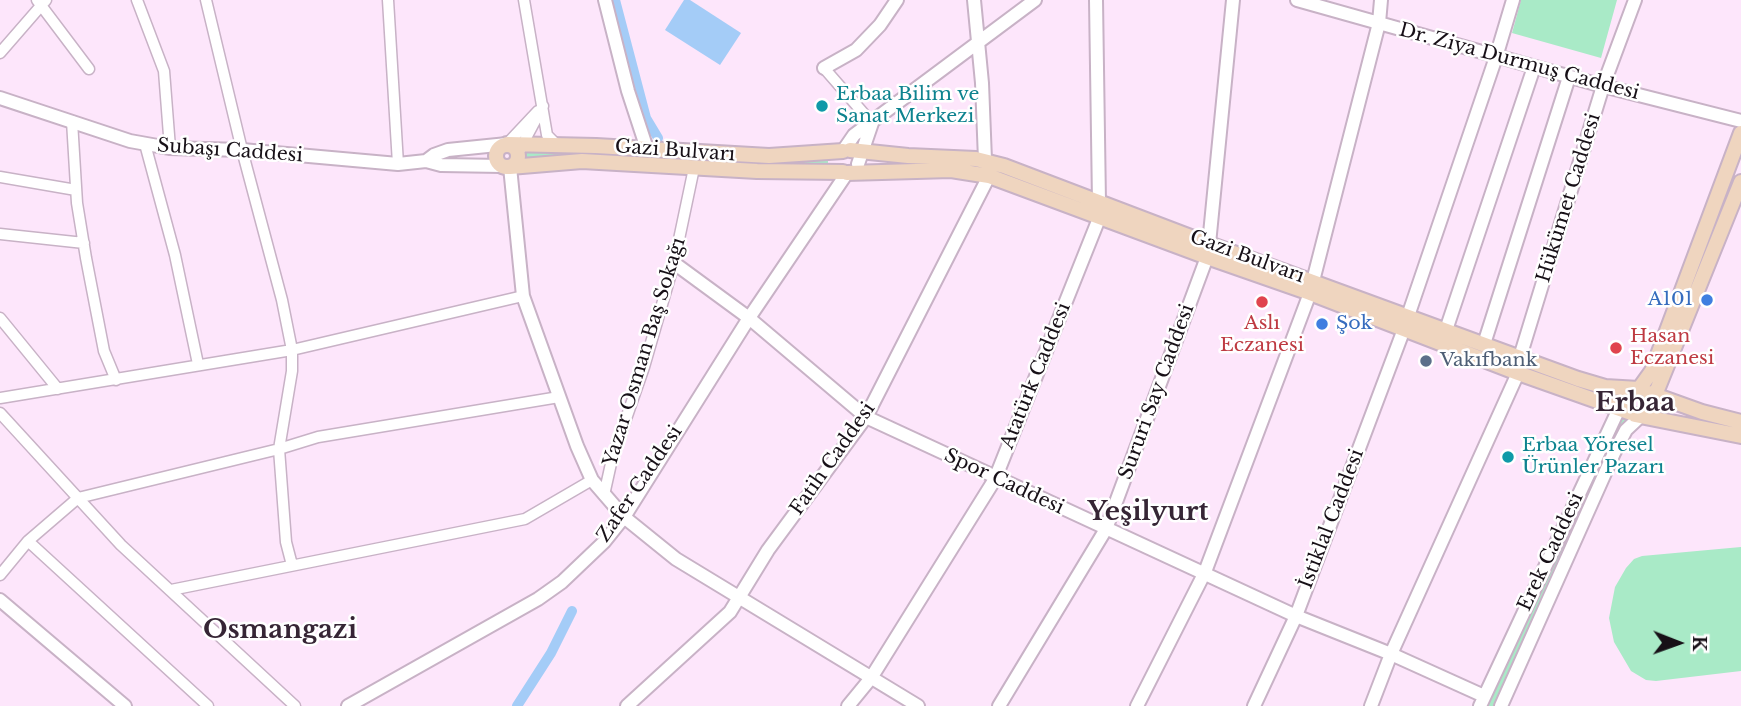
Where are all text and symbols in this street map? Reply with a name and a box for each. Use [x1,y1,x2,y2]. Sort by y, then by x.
street label: Dr. Ziya Durmuş Caddesi [1396,19,1642,105]
place label: Erbaa Bilim ve Sanat Merkezi [836,84,979,128]
marker: Erbaa Bilim ve Sanat Merkezi [814,98,830,114]
street label: Hükümet Caddesi [1532,111,1606,285]
street label: Subaşı Caddesi [156,135,304,167]
street label: Gazi Bulvarı [614,135,736,167]
street label: Gazi Bulvarı [1187,226,1307,288]
street label: Yazar Osman Baş Sokağı [599,235,691,469]
place label: A101 [1648,289,1693,311]
marker: A101 [1699,292,1715,308]
marker: Aslı Eczanesi [1254,294,1270,310]
street label: Atatürk Caddesi [996,300,1076,452]
street label: Sururi Say Caddesi [1115,301,1199,483]
place label: Aslı Eczanesi [1220,313,1304,357]
place label: Şok [1336,313,1372,335]
marker: Şok [1314,316,1330,332]
place label: Hasan Eczanesi [1630,326,1714,370]
marker: Hasan Eczanesi [1608,340,1624,356]
place label: Vakıfbank [1440,350,1537,372]
marker: Vakıfbank [1418,353,1434,369]
district label: Erbaa [1595,388,1675,420]
street label: Fatih Caddesi [786,398,880,520]
street label: Zafer Caddesi [593,421,687,547]
place label: Erbaa Yöresel Ürünler Pazarı [1522,435,1664,479]
street label: Spor Caddesi [941,444,1067,520]
street label: İstiklal Caddesi [1295,446,1369,592]
marker: Erbaa Yöresel Ürünler Pazarı [1500,449,1516,465]
street label: Erek Caddesi [1514,489,1588,615]
district label: Yeşilyurt [1088,497,1208,529]
north arrow [1643,608,1713,678]
district label: Osmangazi [203,615,357,647]
text: K [1688,635,1711,651]

